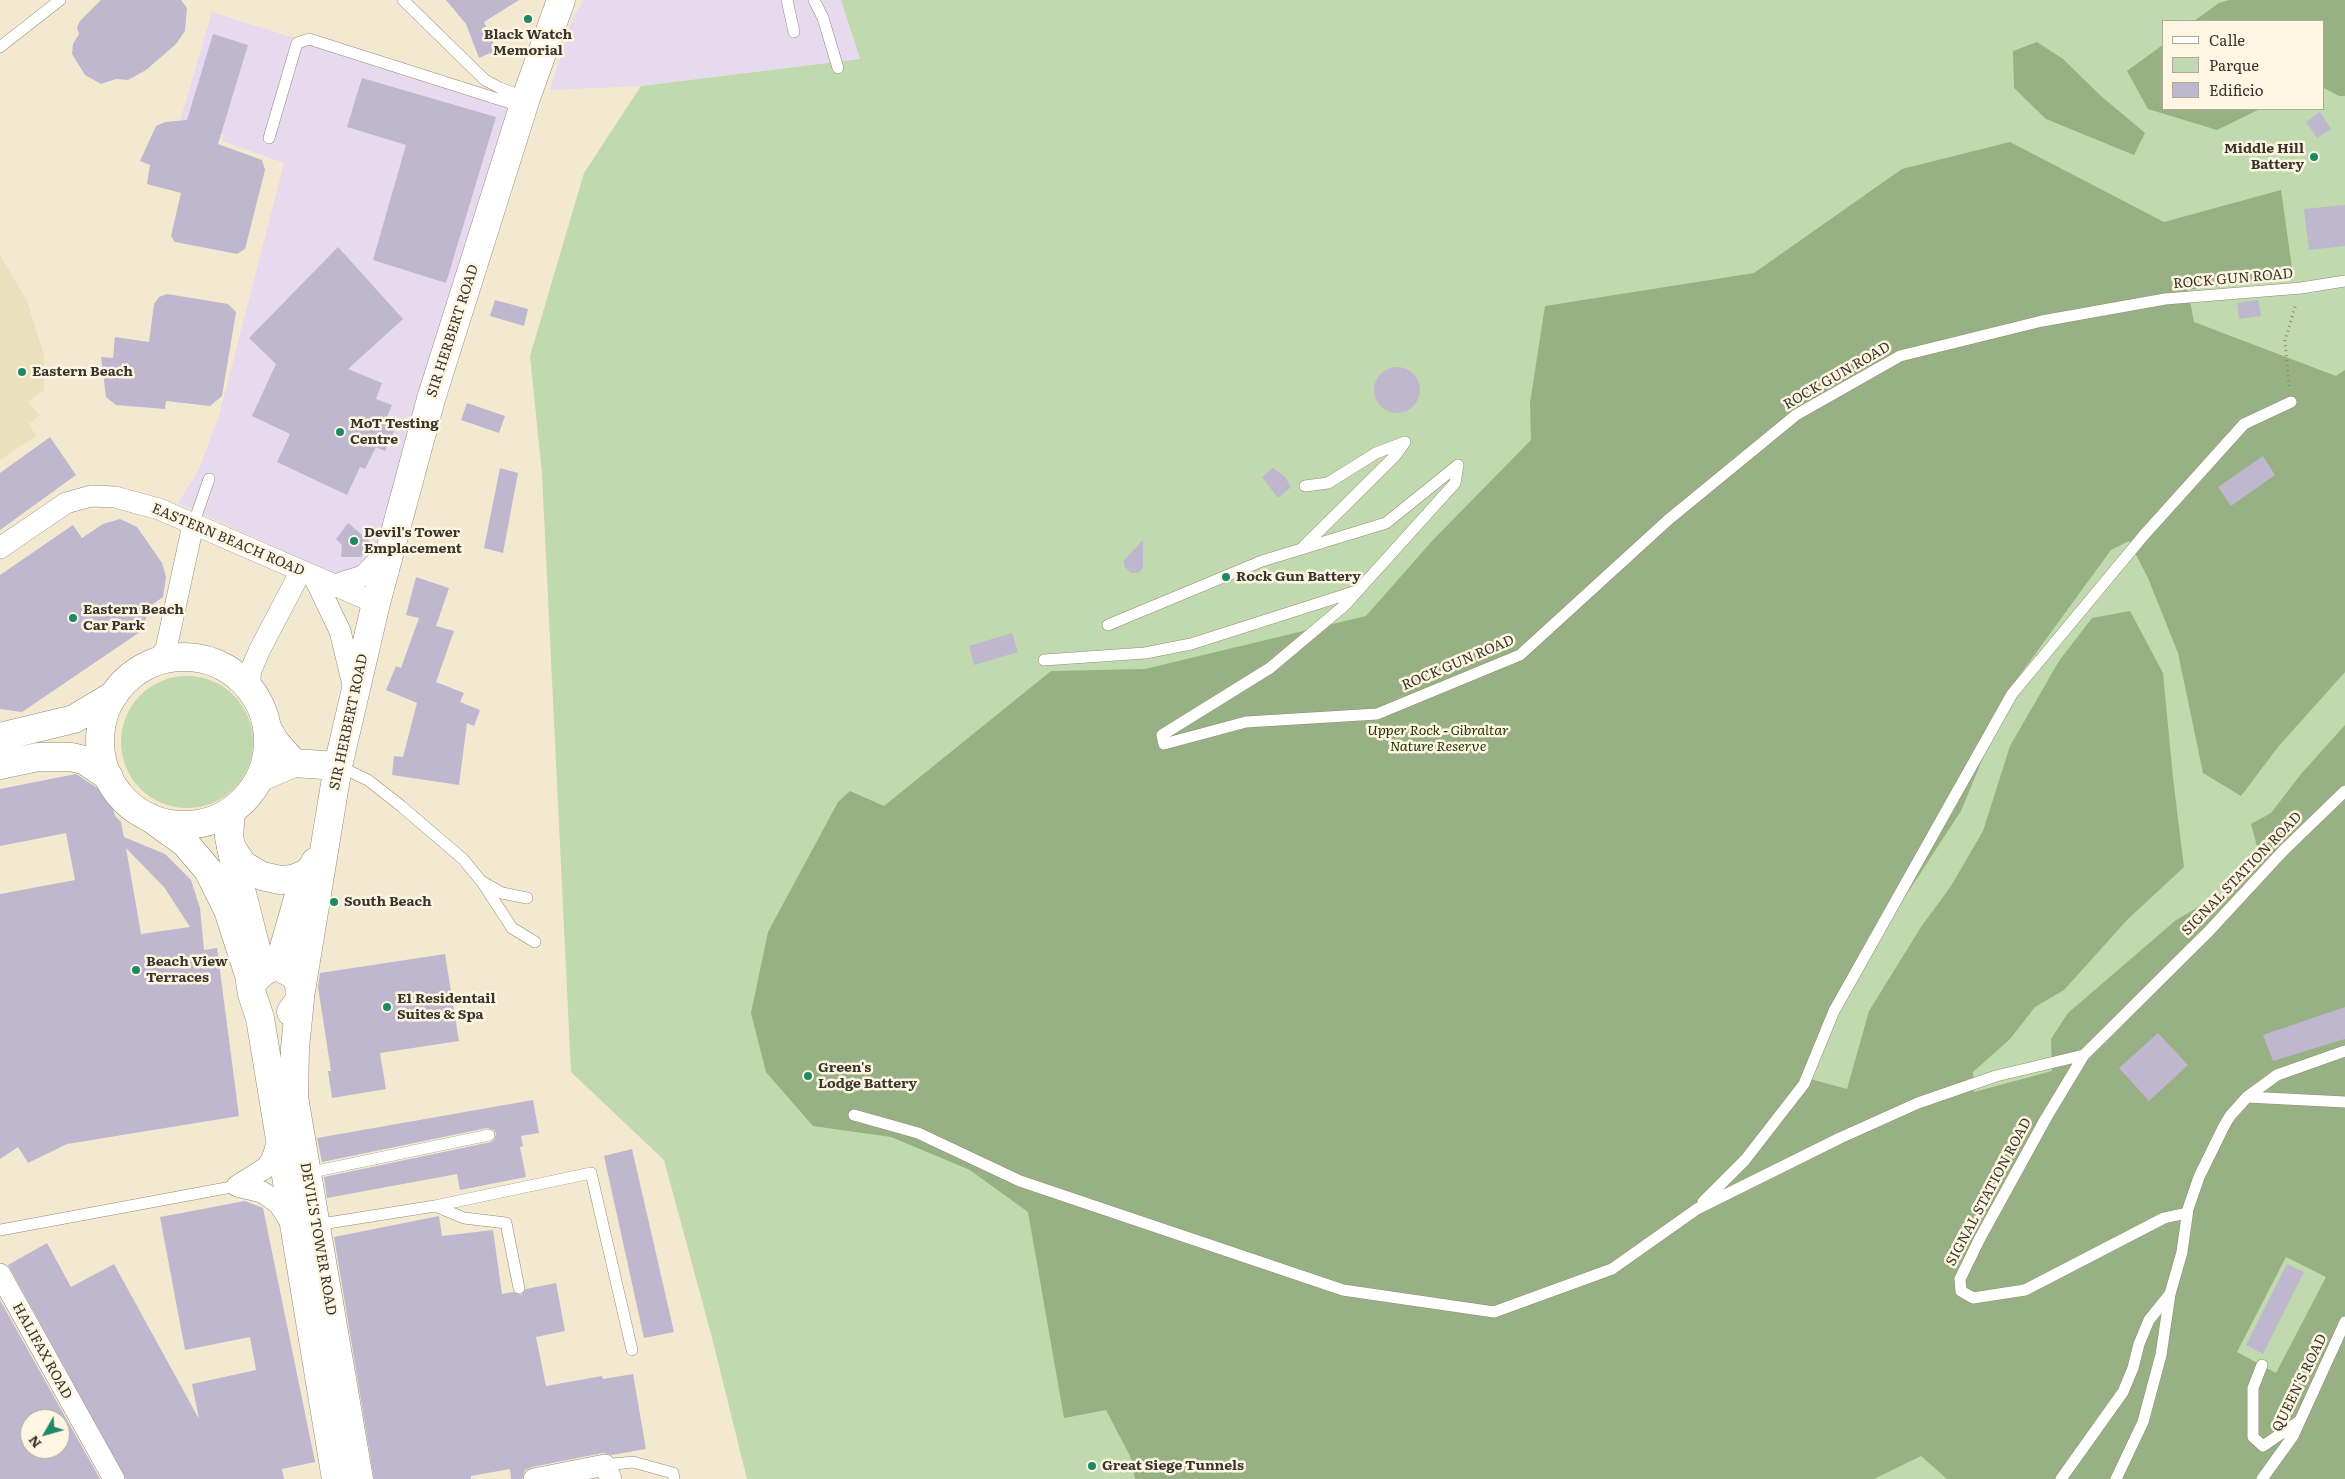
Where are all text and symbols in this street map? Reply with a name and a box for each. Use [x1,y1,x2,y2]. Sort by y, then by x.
marker: Black Watch Memorial [522,13,534,25]
legend [2162,20,2325,110]
place label: Black Watch Memorial [484,27,572,59]
text: Calle [2209,28,2245,51]
text: Parque [2209,53,2259,76]
text: Edificio [2209,78,2264,101]
place label: Middle Hill Battery [2224,141,2304,174]
marker: Middle Hill Battery [2308,151,2320,163]
street label: SIR HERBERT ROAD [424,262,482,400]
street label: ROCK GUN ROAD [2172,265,2294,293]
street label: ROCK GUN ROAD [1781,339,1893,413]
place label: Eastern Beach [32,364,133,380]
marker: Eastern Beach [16,366,28,378]
place label: MoT Testing Centre [350,416,439,448]
marker: MoT Testing Centre [334,426,346,438]
street label: EASTERN BEACH ROAD [149,500,307,580]
place label: Devil's Tower Emplacement [364,525,462,558]
marker: Devil's Tower Emplacement [348,535,360,547]
place label: Rock Gun Battery [1236,569,1361,585]
marker: Rock Gun Battery [1220,571,1232,583]
place label: Eastern Beach Car Park [83,602,184,634]
marker: Eastern Beach Car Park [67,612,79,624]
street label: ROCK GUN ROAD [1399,632,1517,694]
street label: SIR HERBERT ROAD [326,652,372,792]
park label: Upper Rock - Gibraltar Nature Reserve [1367,723,1509,756]
street label: SIGNAL STATION ROAD [2179,809,2305,939]
place label: South Beach [344,894,432,910]
marker: South Beach [328,896,340,908]
place label: Beach View Terraces [146,954,228,986]
marker: Beach View Terraces [130,964,142,976]
place label: E1 Residentail Suites & Spa [397,991,495,1024]
marker: E1 Residentail Suites & Spa [381,1001,393,1013]
place label: Green's Lodge Battery [818,1060,917,1092]
marker: Green's Lodge Battery [802,1070,814,1082]
street label: SIGNAL STATION ROAD [1943,1115,2035,1269]
street label: DEVIL'S TOWER ROAD [296,1161,340,1317]
street label: HALIFAX ROAD [9,1300,75,1402]
street label: QUEEN'S ROAD [2269,1331,2331,1435]
north arrow [20,1409,70,1459]
text: N [22,1432,45,1453]
place label: Great Siege Tunnels [1102,1458,1244,1474]
marker: Great Siege Tunnels [1086,1460,1098,1472]

